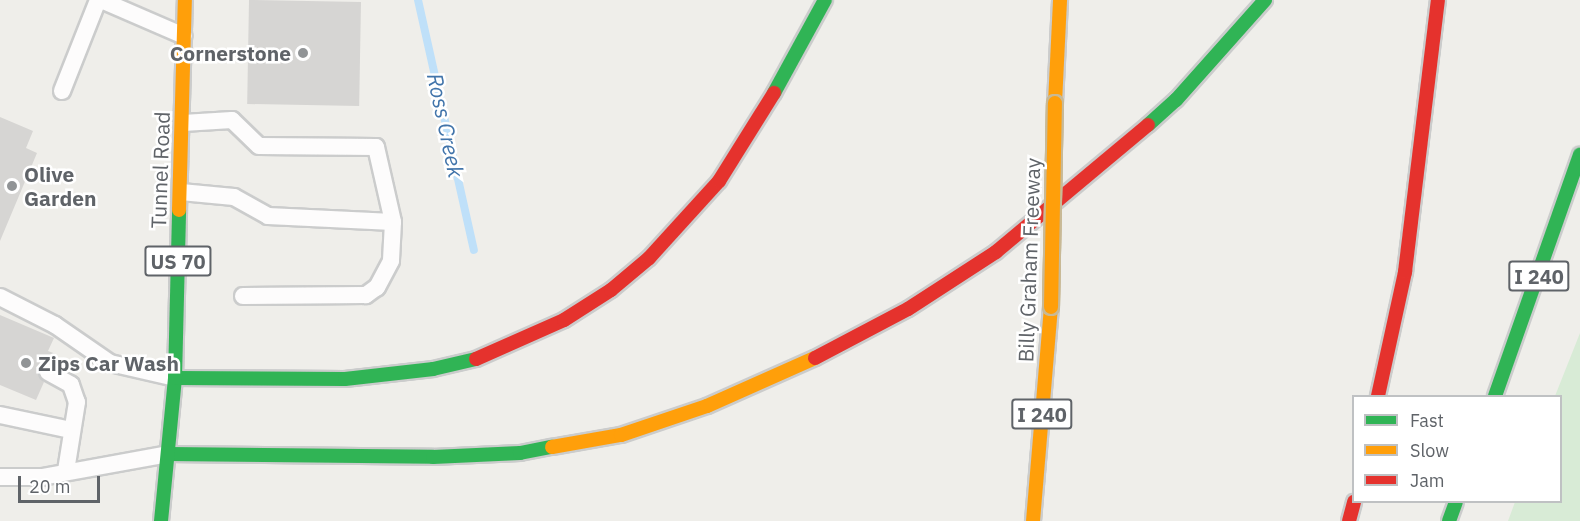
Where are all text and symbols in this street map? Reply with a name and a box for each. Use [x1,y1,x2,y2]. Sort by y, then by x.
place label: Cornerstone [170,40,291,66]
marker: Cornerstone [296,46,310,60]
water label: Ross Creek [422,70,470,180]
street label: Tunnel Road [145,111,175,229]
street label: Billy Graham Freeway [1013,157,1045,363]
place label: Olive Garden [24,161,97,211]
marker: Olive Garden [5,179,19,193]
road number: US 70 [144,244,213,278]
road number: I 240 [1508,259,1570,293]
place label: Zips Car Wash [38,350,179,376]
marker: Zips Car Wash [19,356,33,370]
legend [1352,395,1562,503]
road number: I 240 [1010,397,1074,431]
text: Fast [1410,409,1444,432]
text: Slow [1410,439,1449,462]
scale bar [21,464,104,502]
text: Jam [1410,469,1445,492]
text: 20 m [29,475,71,498]

